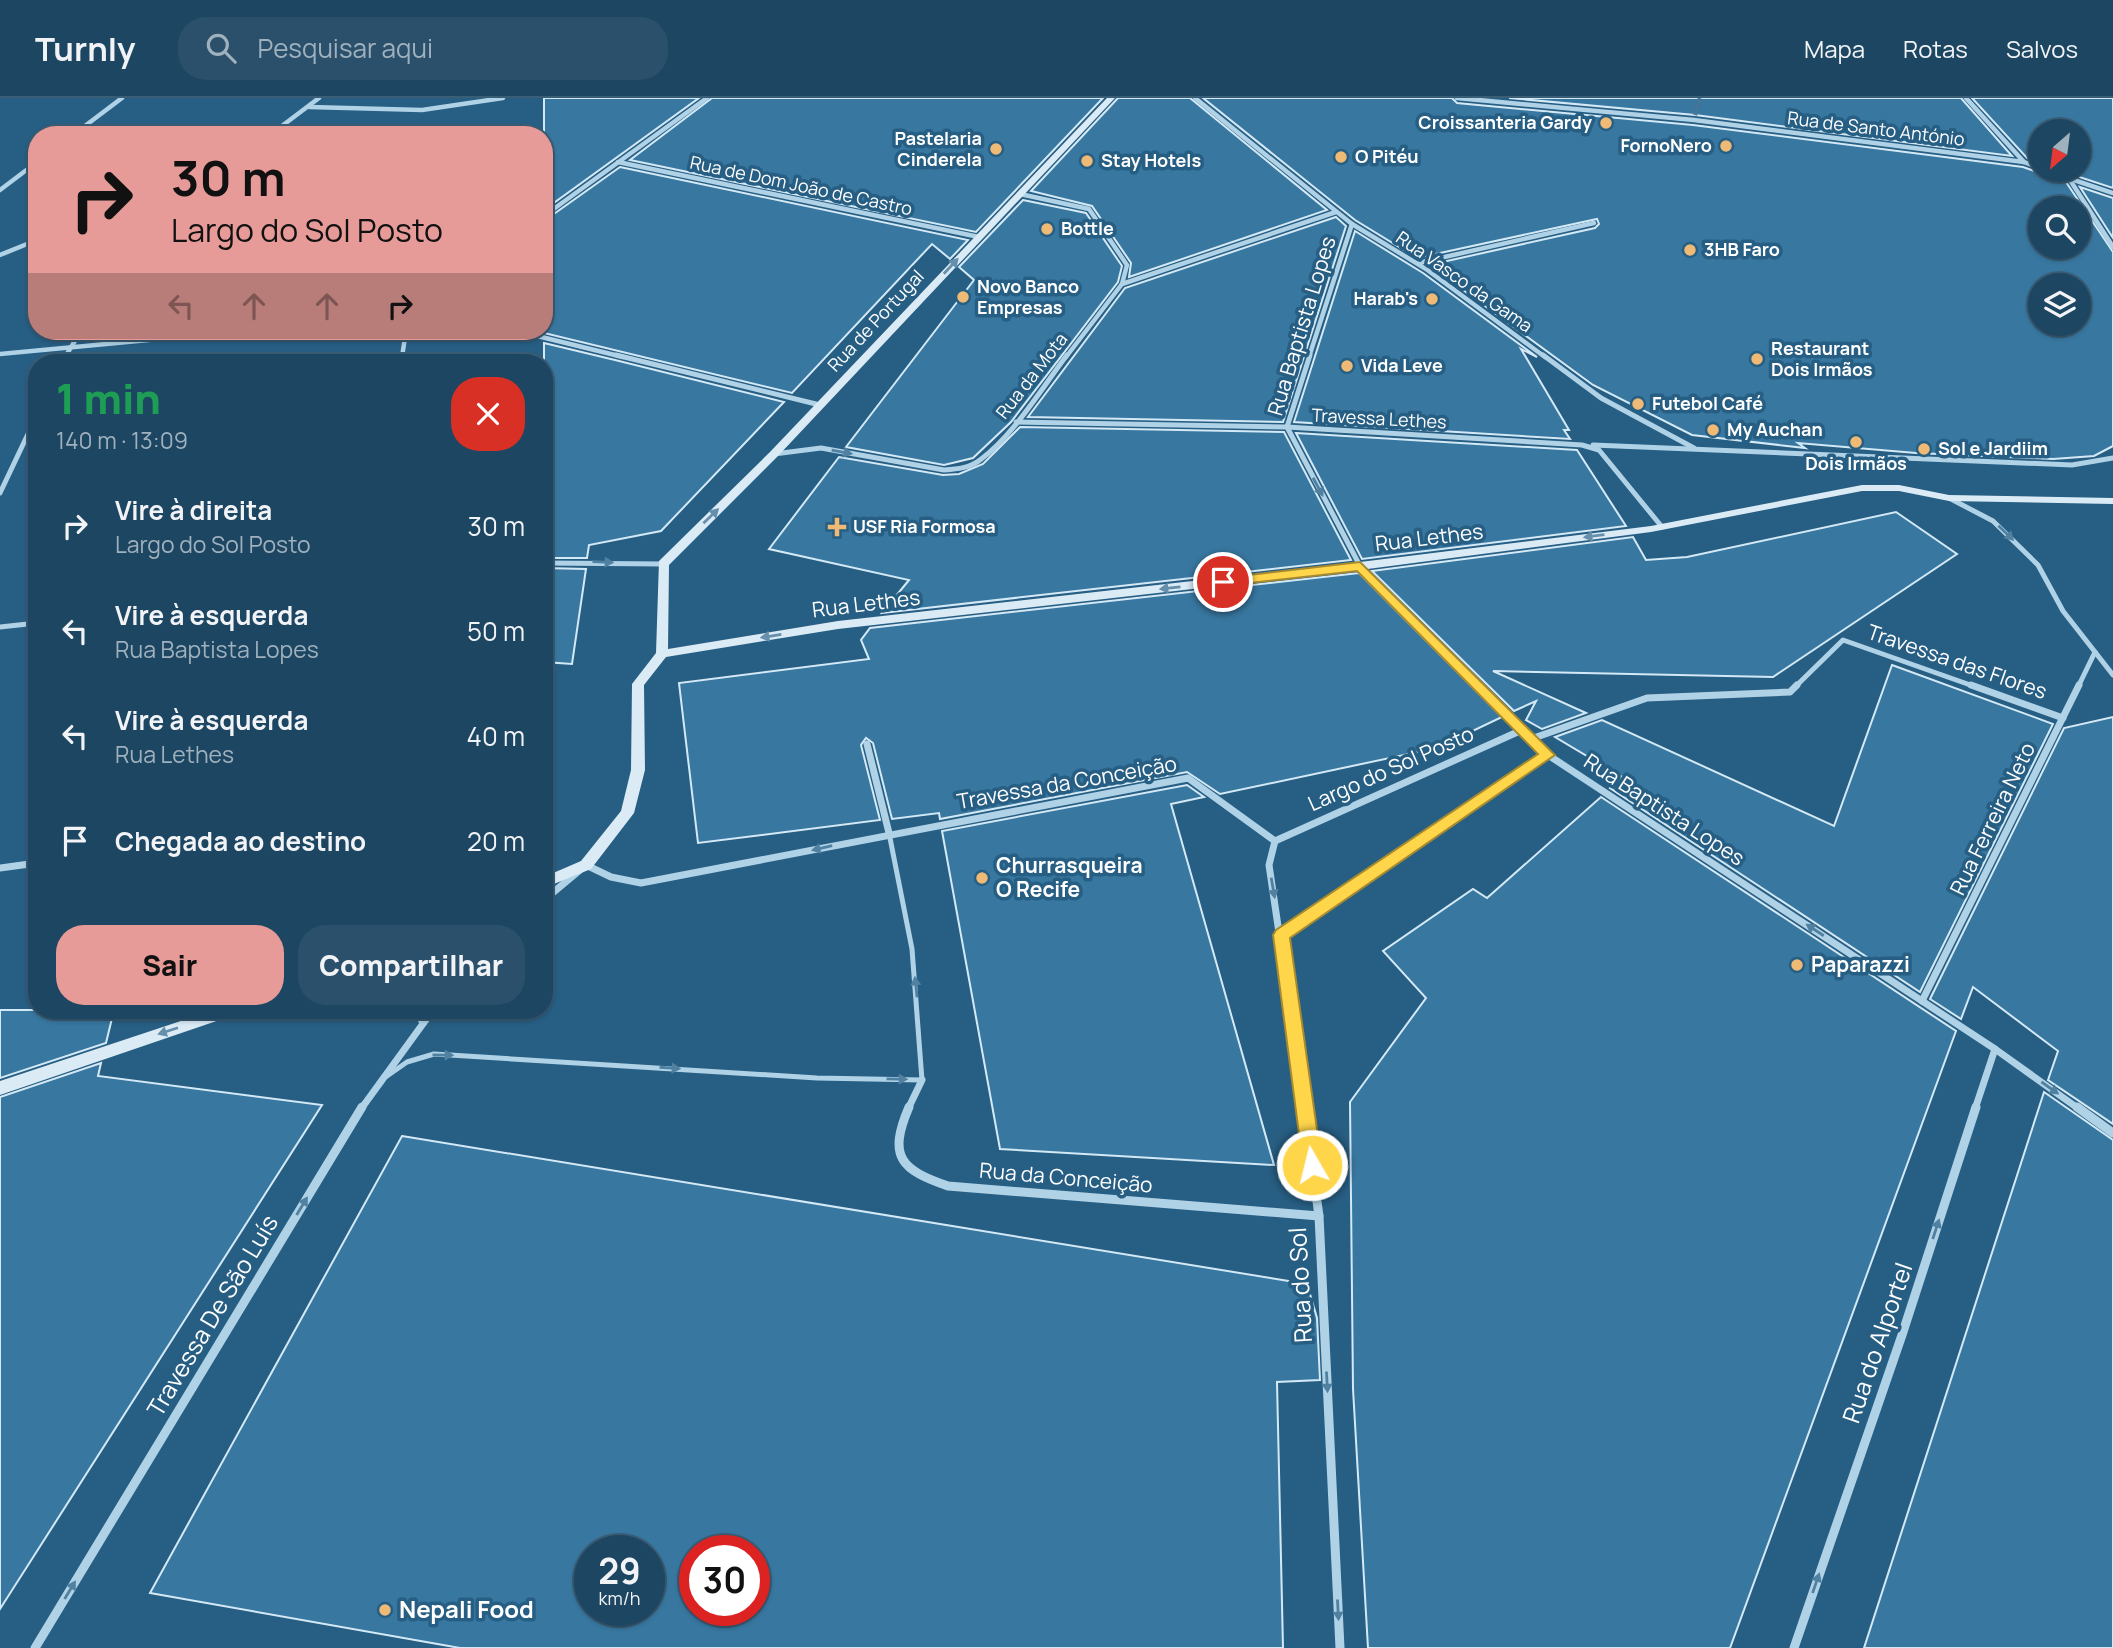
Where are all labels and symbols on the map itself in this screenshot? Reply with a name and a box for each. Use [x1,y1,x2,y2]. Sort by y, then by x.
street label: Rua de Santo António [1786,105,1966,151]
place label: Croissanteria Gardy [1418,110,1592,134]
marker: Croissanteria Gardy [1598,115,1614,131]
north arrow [2028,119,2091,182]
place label: Pastelaria Cinderela [894,126,982,171]
place label: FornoNero [1620,133,1712,157]
marker: FornoNero [1718,138,1734,154]
marker: Pastelaria Cinderela [988,141,1004,157]
place label: O Pitéu [1355,144,1419,168]
place label: Stay Hotels [1101,148,1201,172]
marker: O Pitéu [1333,149,1349,165]
street label: Rua de Dom João de Castro [688,150,915,220]
marker: Stay Hotels [1079,153,1095,169]
place label: Bottle [1061,216,1114,240]
marker: Bottle [1039,221,1055,237]
street label: Rua Vasco da Gama [1392,225,1538,337]
street label: Rua Baptista Lopes [1260,233,1342,419]
place label: 3HB Faro [1704,237,1780,261]
marker: 3HB Faro [1682,242,1698,258]
one-way arrow [943,258,959,275]
street label: Rua de Portugal [822,264,929,376]
place label: Novo Banco Empresas [977,274,1079,319]
place label: Harab's [1354,286,1418,310]
marker: Novo Banco Empresas [955,289,971,305]
marker: Harab's [1424,291,1440,307]
street label: Rua da Mota [990,327,1072,423]
place label: Restaurant Dois Irmãos [1771,336,1873,381]
marker: Restaurant Dois Irmãos [1749,351,1765,367]
place label: Vida Leve [1361,353,1443,377]
marker: Vida Leve [1339,358,1355,374]
place label: Futebol Café [1652,391,1763,415]
marker: Futebol Café [1630,396,1646,412]
street label: Travessa Lethes [1311,402,1447,434]
place label: My Auchan [1727,417,1823,441]
marker: My Auchan [1705,422,1721,438]
marker: Dois Irmãos [1848,434,1864,450]
place label: Sol e Jardiim [1938,436,2048,460]
marker: Sol e Jardiim [1916,441,1932,457]
one-way arrow [831,446,853,457]
place label: Dois Irmãos [1805,451,1907,475]
one-way arrow [1312,478,1324,498]
one-way arrow [702,509,719,525]
place label: USF Ria Formosa [853,514,996,538]
street label: Rua Lethes [1373,516,1485,558]
marker: USF Ria Formosa [827,517,847,537]
one-way arrow [1997,525,2014,541]
one-way arrow [1583,531,1605,542]
pin [1193,552,1253,612]
one-way arrow [593,556,615,567]
street label: Rua Lethes [810,582,922,624]
one-way arrow [1159,582,1181,593]
street label: Travessa das Flores [1864,617,2051,705]
one-way arrow [760,631,782,642]
street label: Largo do Sol Posto [1303,719,1478,817]
street label: Rua Ferreira Neto [1943,738,2041,899]
street label: Rua Baptista Lopes [1579,747,1750,872]
street label: Travessa da Conceição [955,749,1179,815]
one-way arrow [811,843,833,854]
place label: Churrasqueira O Recife [996,851,1143,903]
marker: Churrasqueira O Recife [974,870,990,886]
one-way arrow [1268,877,1279,899]
one-way arrow [1805,924,1825,937]
place label: Paparazzi [1811,950,1910,978]
marker: Paparazzi [1789,957,1805,973]
one-way arrow [910,976,921,998]
one-way arrow [157,1027,178,1037]
one-way arrow [432,1049,454,1061]
one-way arrow [659,1063,681,1074]
one-way arrow [886,1073,908,1085]
one-way arrow [2041,1081,2059,1095]
position arrow [1275,1128,1349,1202]
street label: Rua da Conceição [978,1155,1154,1199]
one-way arrow [296,1197,309,1216]
street label: Travessa De São Luís [138,1208,285,1422]
one-way arrow [1931,1218,1942,1239]
street label: Rua do Sol [1280,1227,1319,1344]
street label: Rua do Alportel [1834,1258,1919,1427]
one-way arrow [1322,1372,1333,1394]
speed limit sign: 30 [679,1535,770,1626]
one-way arrow [1811,1573,1822,1594]
one-way arrow [64,1580,76,1599]
place label: Nepali Food [399,1592,534,1625]
one-way arrow [1333,1599,1344,1621]
marker: Nepali Food [377,1602,393,1618]

